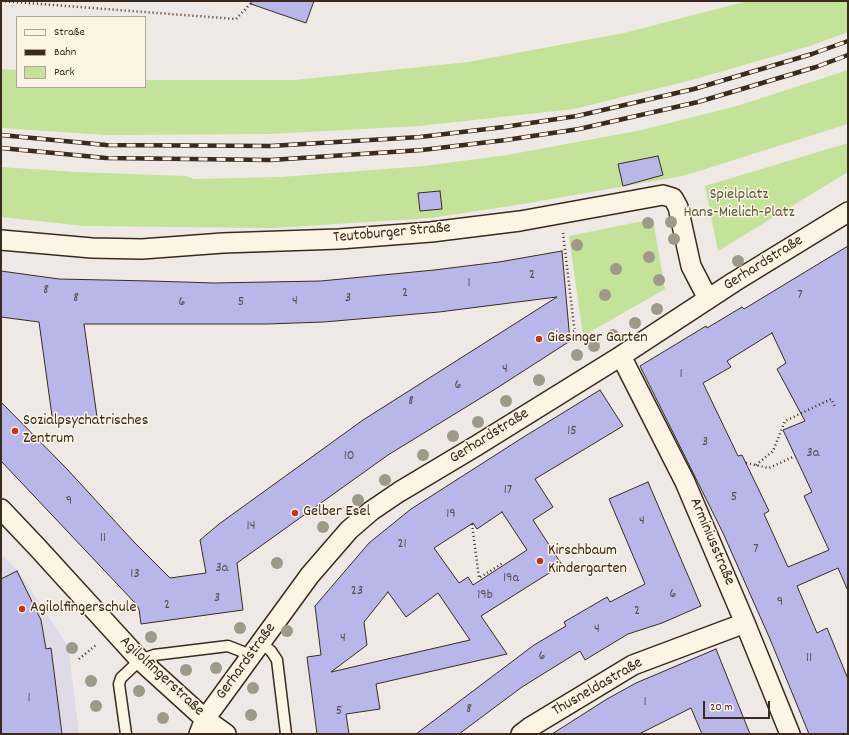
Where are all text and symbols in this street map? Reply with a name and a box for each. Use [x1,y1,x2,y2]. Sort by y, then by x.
legend [16,16,146,88]
text: Straße [54,24,85,41]
text: Bahn [54,44,76,61]
text: Park [54,64,74,81]
park label: Spielplatz Hans-Mielich-Platz [683,186,795,224]
street label: Teutoburger Straße [332,219,452,249]
street label: Gerhardstraße [721,232,807,296]
house number: 2 [529,268,535,284]
house number: 1 [467,276,471,292]
house number: 8 [43,283,49,299]
house number: 2 [402,286,408,302]
house number: 7 [797,288,803,304]
house number: 8 [73,291,79,307]
house number: 3 [345,291,351,307]
house number: 4 [292,294,298,310]
house number: 6 [179,295,185,311]
house number: 5 [238,295,244,311]
place label: Giesinger Garten [547,329,648,349]
marker: Giesinger Garten [534,334,544,344]
house number: 4 [502,362,508,378]
house number: 1 [679,367,683,383]
house number: 6 [455,378,461,394]
house number: 8 [408,394,414,410]
street label: Gerhardstraße [447,405,533,469]
place label: Sozialpsychatrisches Zentrum [23,412,148,450]
house number: 15 [567,424,577,440]
marker: Sozialpsychatrisches Zentrum [10,426,20,436]
house number: 3 [702,435,708,451]
house number: 3a [807,446,819,462]
house number: 10 [344,449,354,465]
house number: 17 [504,483,512,499]
house number: 5 [731,490,737,506]
house number: 9 [66,494,72,510]
street label: Arminiusstraße [684,495,738,589]
place label: Gelber Esel [303,503,370,523]
house number: 19 [446,507,456,523]
marker: Gelber Esel [290,508,300,518]
house number: 4 [639,514,645,530]
house number: 14 [247,519,255,535]
house number: 11 [100,531,106,547]
house number: 21 [397,537,407,553]
place label: Kirschbaum Kindergarten [548,542,627,580]
house number: 7 [753,542,759,558]
marker: Kirschbaum Kindergarten [535,556,545,566]
house number: 3a [216,561,228,577]
house number: 13 [130,567,140,583]
house number: 19a [503,571,519,587]
house number: 23 [351,584,363,600]
house number: 6 [670,587,676,603]
house number: 19b [477,588,493,604]
house number: 3 [214,591,220,607]
house number: 9 [777,595,783,611]
house number: 2 [164,598,170,614]
place label: Agilolfingerschule [30,599,136,619]
marker: Agilolfingerschule [17,604,27,614]
house number: 2 [634,604,640,620]
street label: Gerhardstraße [213,620,281,704]
house number: 4 [594,622,600,638]
house number: 4 [340,631,346,647]
street label: Agilolfingerstraße [115,633,207,721]
house number: 6 [539,649,545,665]
house number: 11 [806,651,812,667]
street label: Thusneldastraße [549,654,647,722]
house number: 1 [27,691,31,707]
scale bar [705,693,772,719]
house number: 1 [643,695,647,711]
text: 20 m [710,699,733,716]
house number: 8 [466,702,472,718]
house number: 5 [336,704,342,720]

